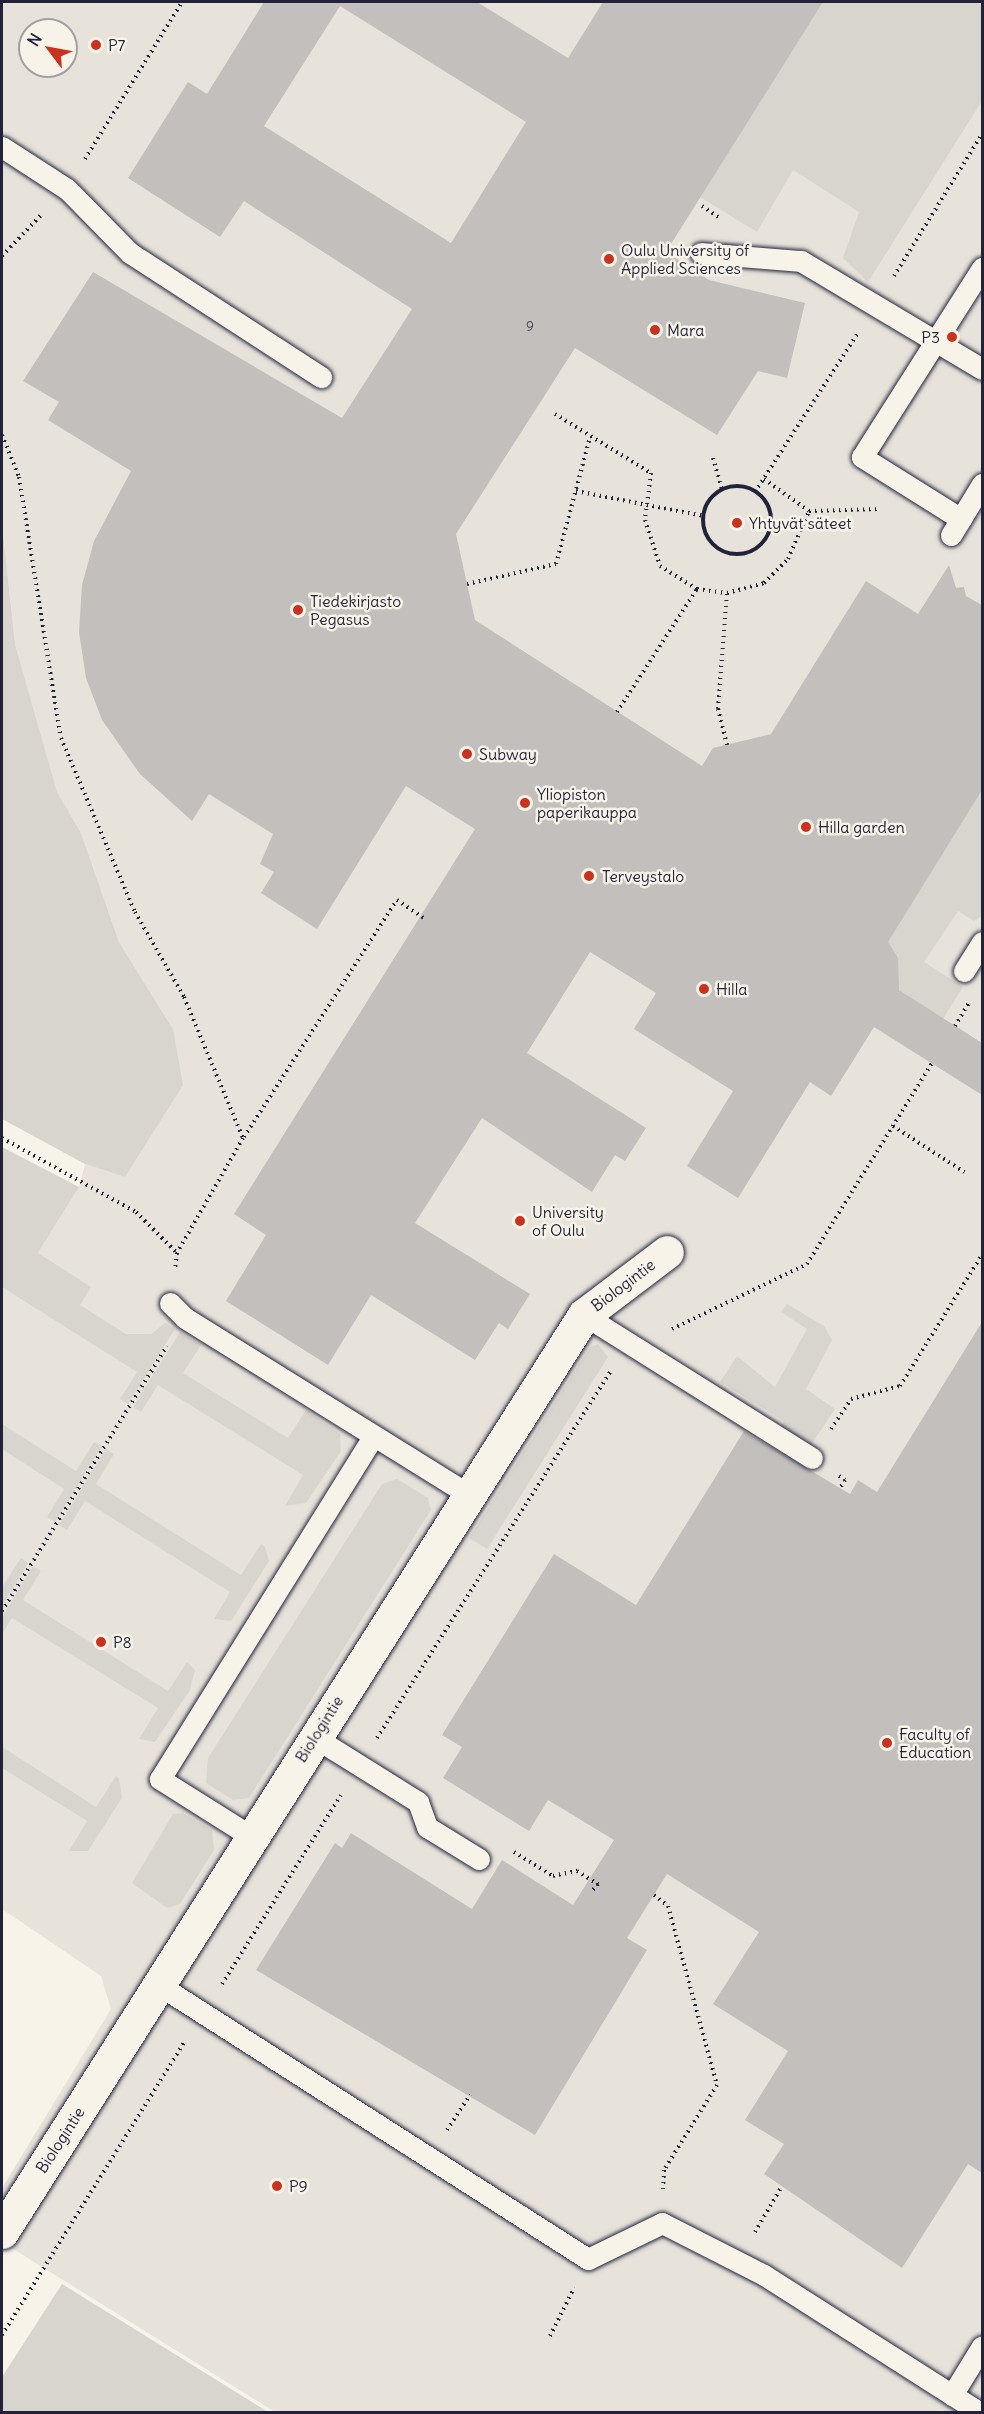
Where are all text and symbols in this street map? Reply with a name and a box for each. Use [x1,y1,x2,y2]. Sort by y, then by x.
north arrow [18,18,78,78]
text: N [23,30,46,50]
place label: P7 [108,35,125,55]
marker: P7 [89,38,103,52]
place label: Oulu University of Applied Sciences [621,240,749,278]
marker: Oulu University of Applied Sciences [602,252,616,266]
house number: 9 [526,318,534,334]
place label: Mara [667,320,704,340]
marker: Mara [648,323,662,337]
place label: P3 [921,327,940,347]
marker: P3 [945,330,959,344]
place label: Yhtyvät säteet [749,513,852,533]
marker: Yhtyvät säteet [730,516,744,530]
place label: Tiedekirjasto Pegasus [310,591,401,629]
marker: Tiedekirjasto Pegasus [291,603,305,617]
place label: Subway [479,744,537,764]
marker: Subway [460,747,474,761]
place label: Yliopiston paperikauppa [537,784,637,822]
marker: Yliopiston paperikauppa [518,796,532,810]
place label: Hilla garden [818,817,905,837]
marker: Hilla garden [799,820,813,834]
place label: Terveystalo [602,866,684,886]
marker: Terveystalo [580,867,598,885]
place label: Hilla [716,979,747,999]
marker: Hilla [697,982,711,996]
place label: University of Oulu [532,1202,604,1240]
marker: University of Oulu [513,1214,527,1228]
street label: Biologintie [587,1255,659,1315]
place label: P8 [113,1632,132,1652]
marker: P8 [94,1635,108,1649]
street label: Biologintie [291,1692,347,1766]
place label: Faculty of Education [899,1724,971,1762]
marker: Faculty of Education [880,1736,894,1750]
street label: Biologintie [32,2103,88,2177]
place label: P9 [289,2176,308,2196]
marker: P9 [270,2179,284,2193]

